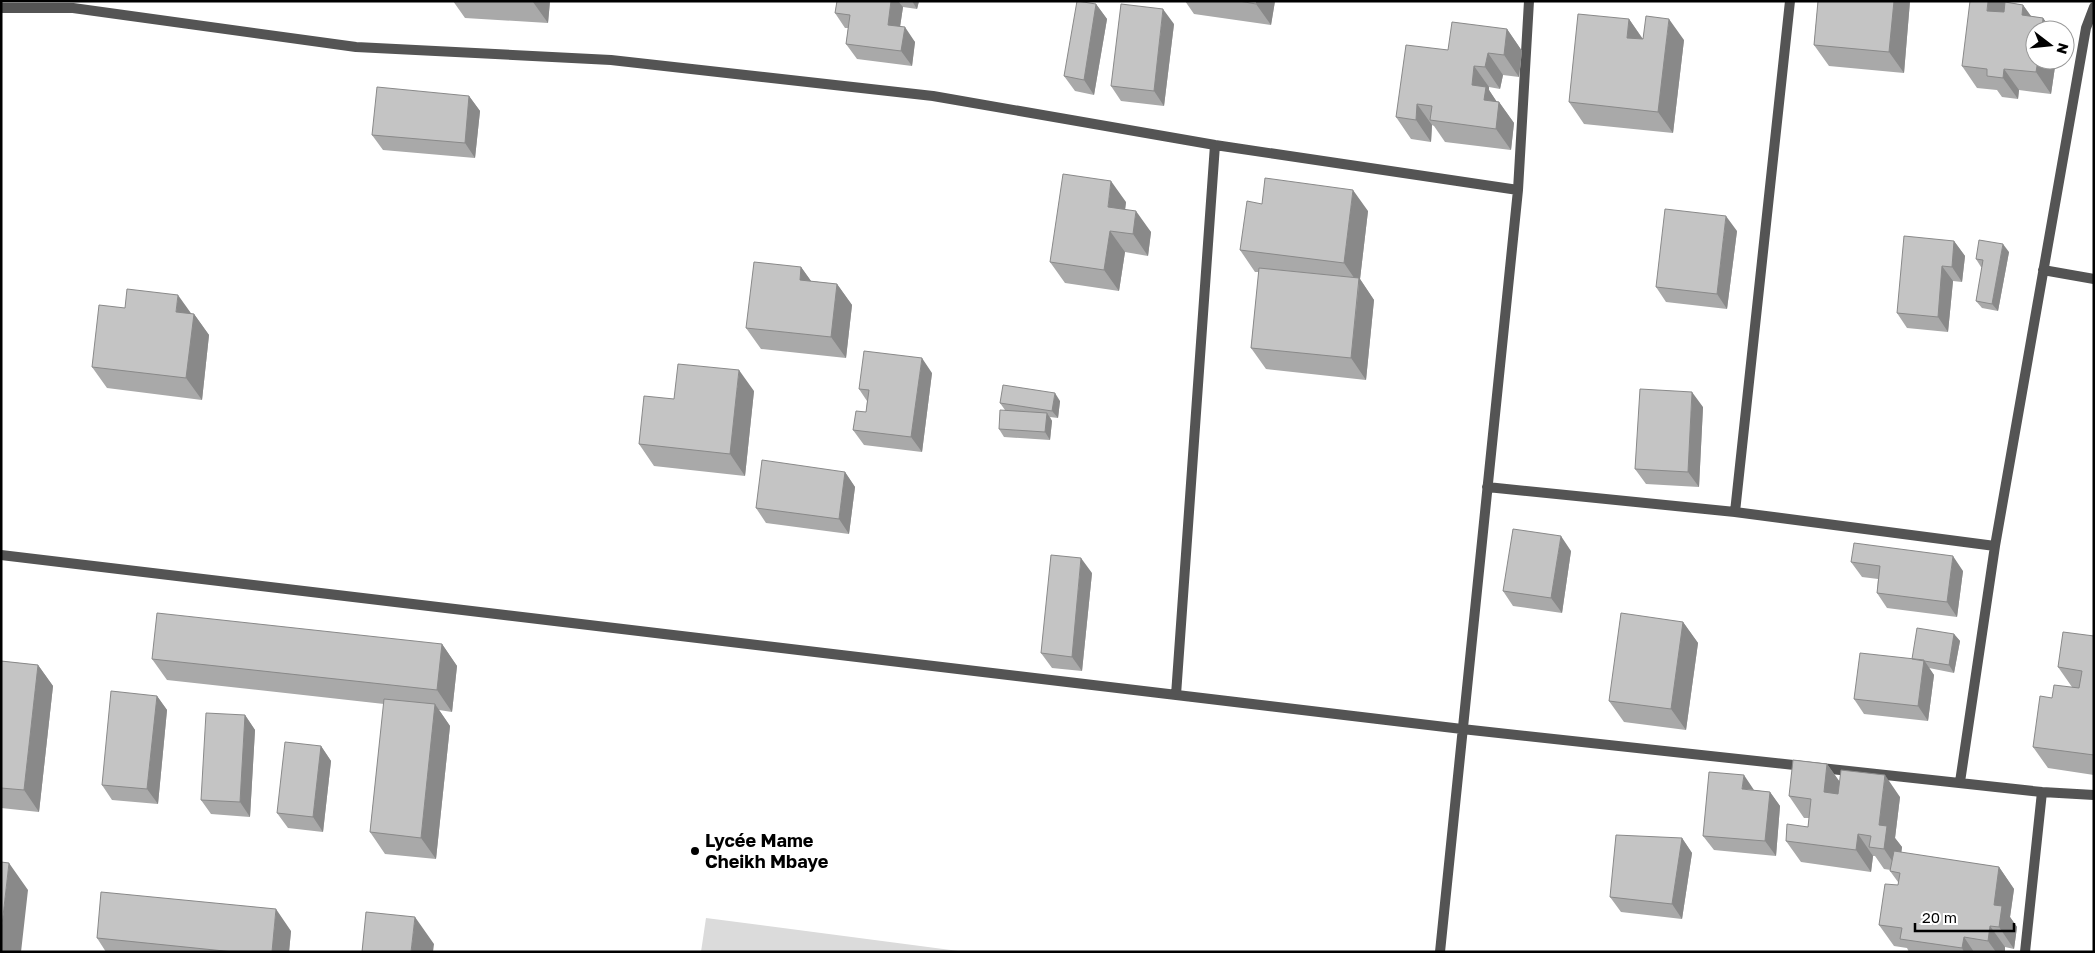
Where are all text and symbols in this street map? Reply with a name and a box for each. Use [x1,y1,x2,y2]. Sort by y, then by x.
north arrow [2025,20,2075,70]
text: N [2053,41,2073,56]
place label: Lycée Mame Cheikh Mbaye [705,829,829,872]
marker: Lycée Mame Cheikh Mbaye [689,845,701,857]
scale bar [1915,900,2014,932]
text: 20 m [1922,908,1957,926]

